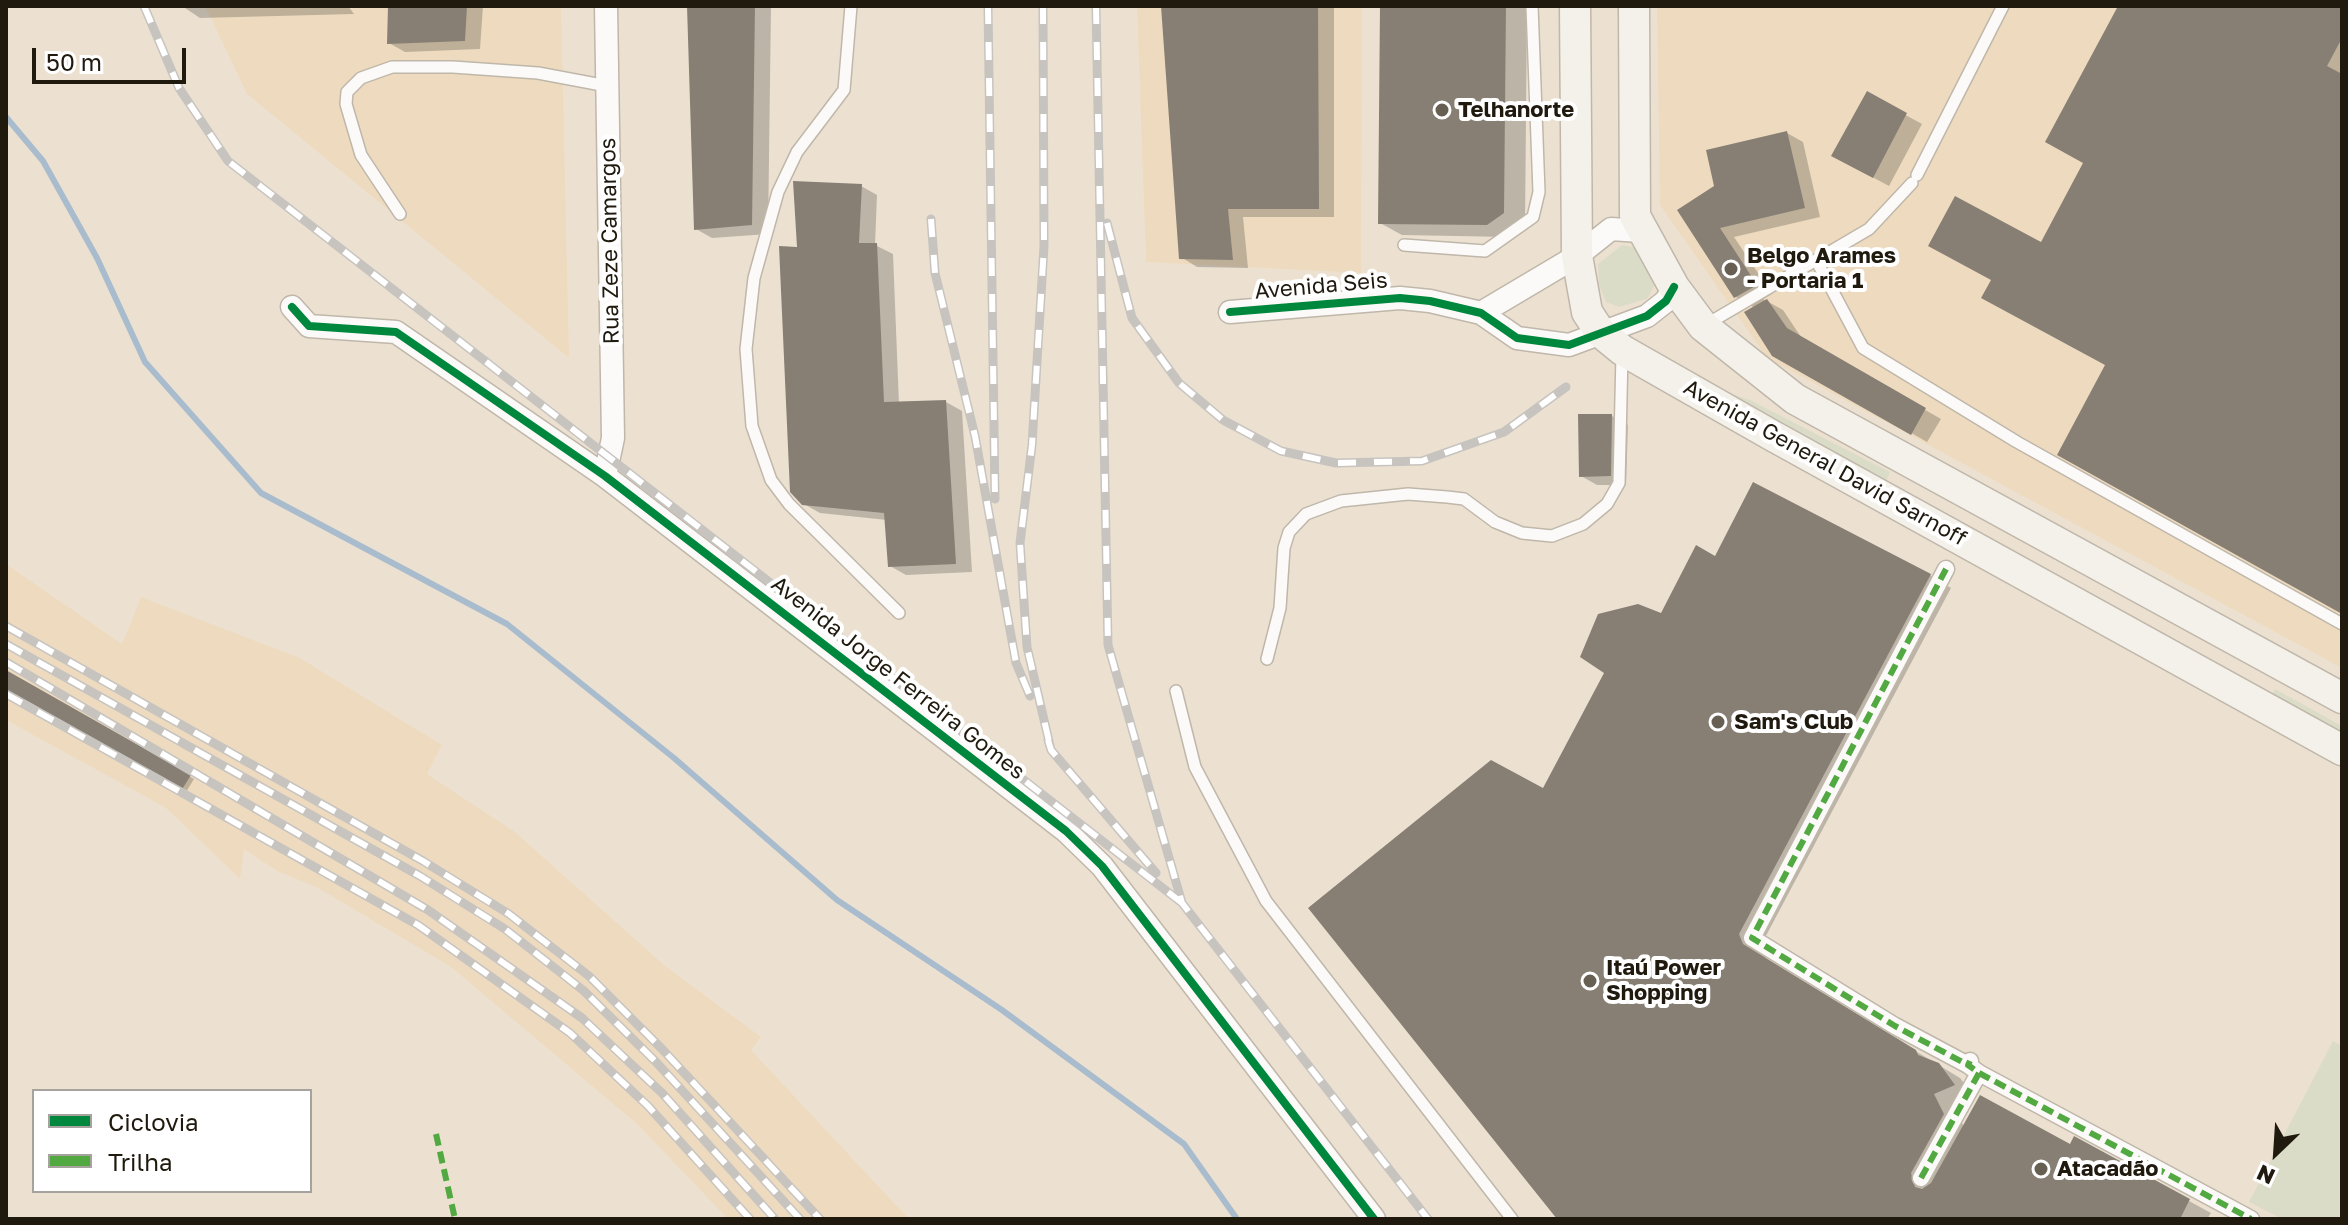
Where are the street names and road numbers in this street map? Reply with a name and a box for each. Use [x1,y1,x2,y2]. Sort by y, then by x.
street label: Rua Zeze Camargos [595,137,625,345]
street label: Avenida Seis [1253,267,1389,305]
street label: Avenida General David Sarnoff [1679,374,1971,552]
street label: Avenida Jorge Ferreira Gomes [766,571,1030,785]

